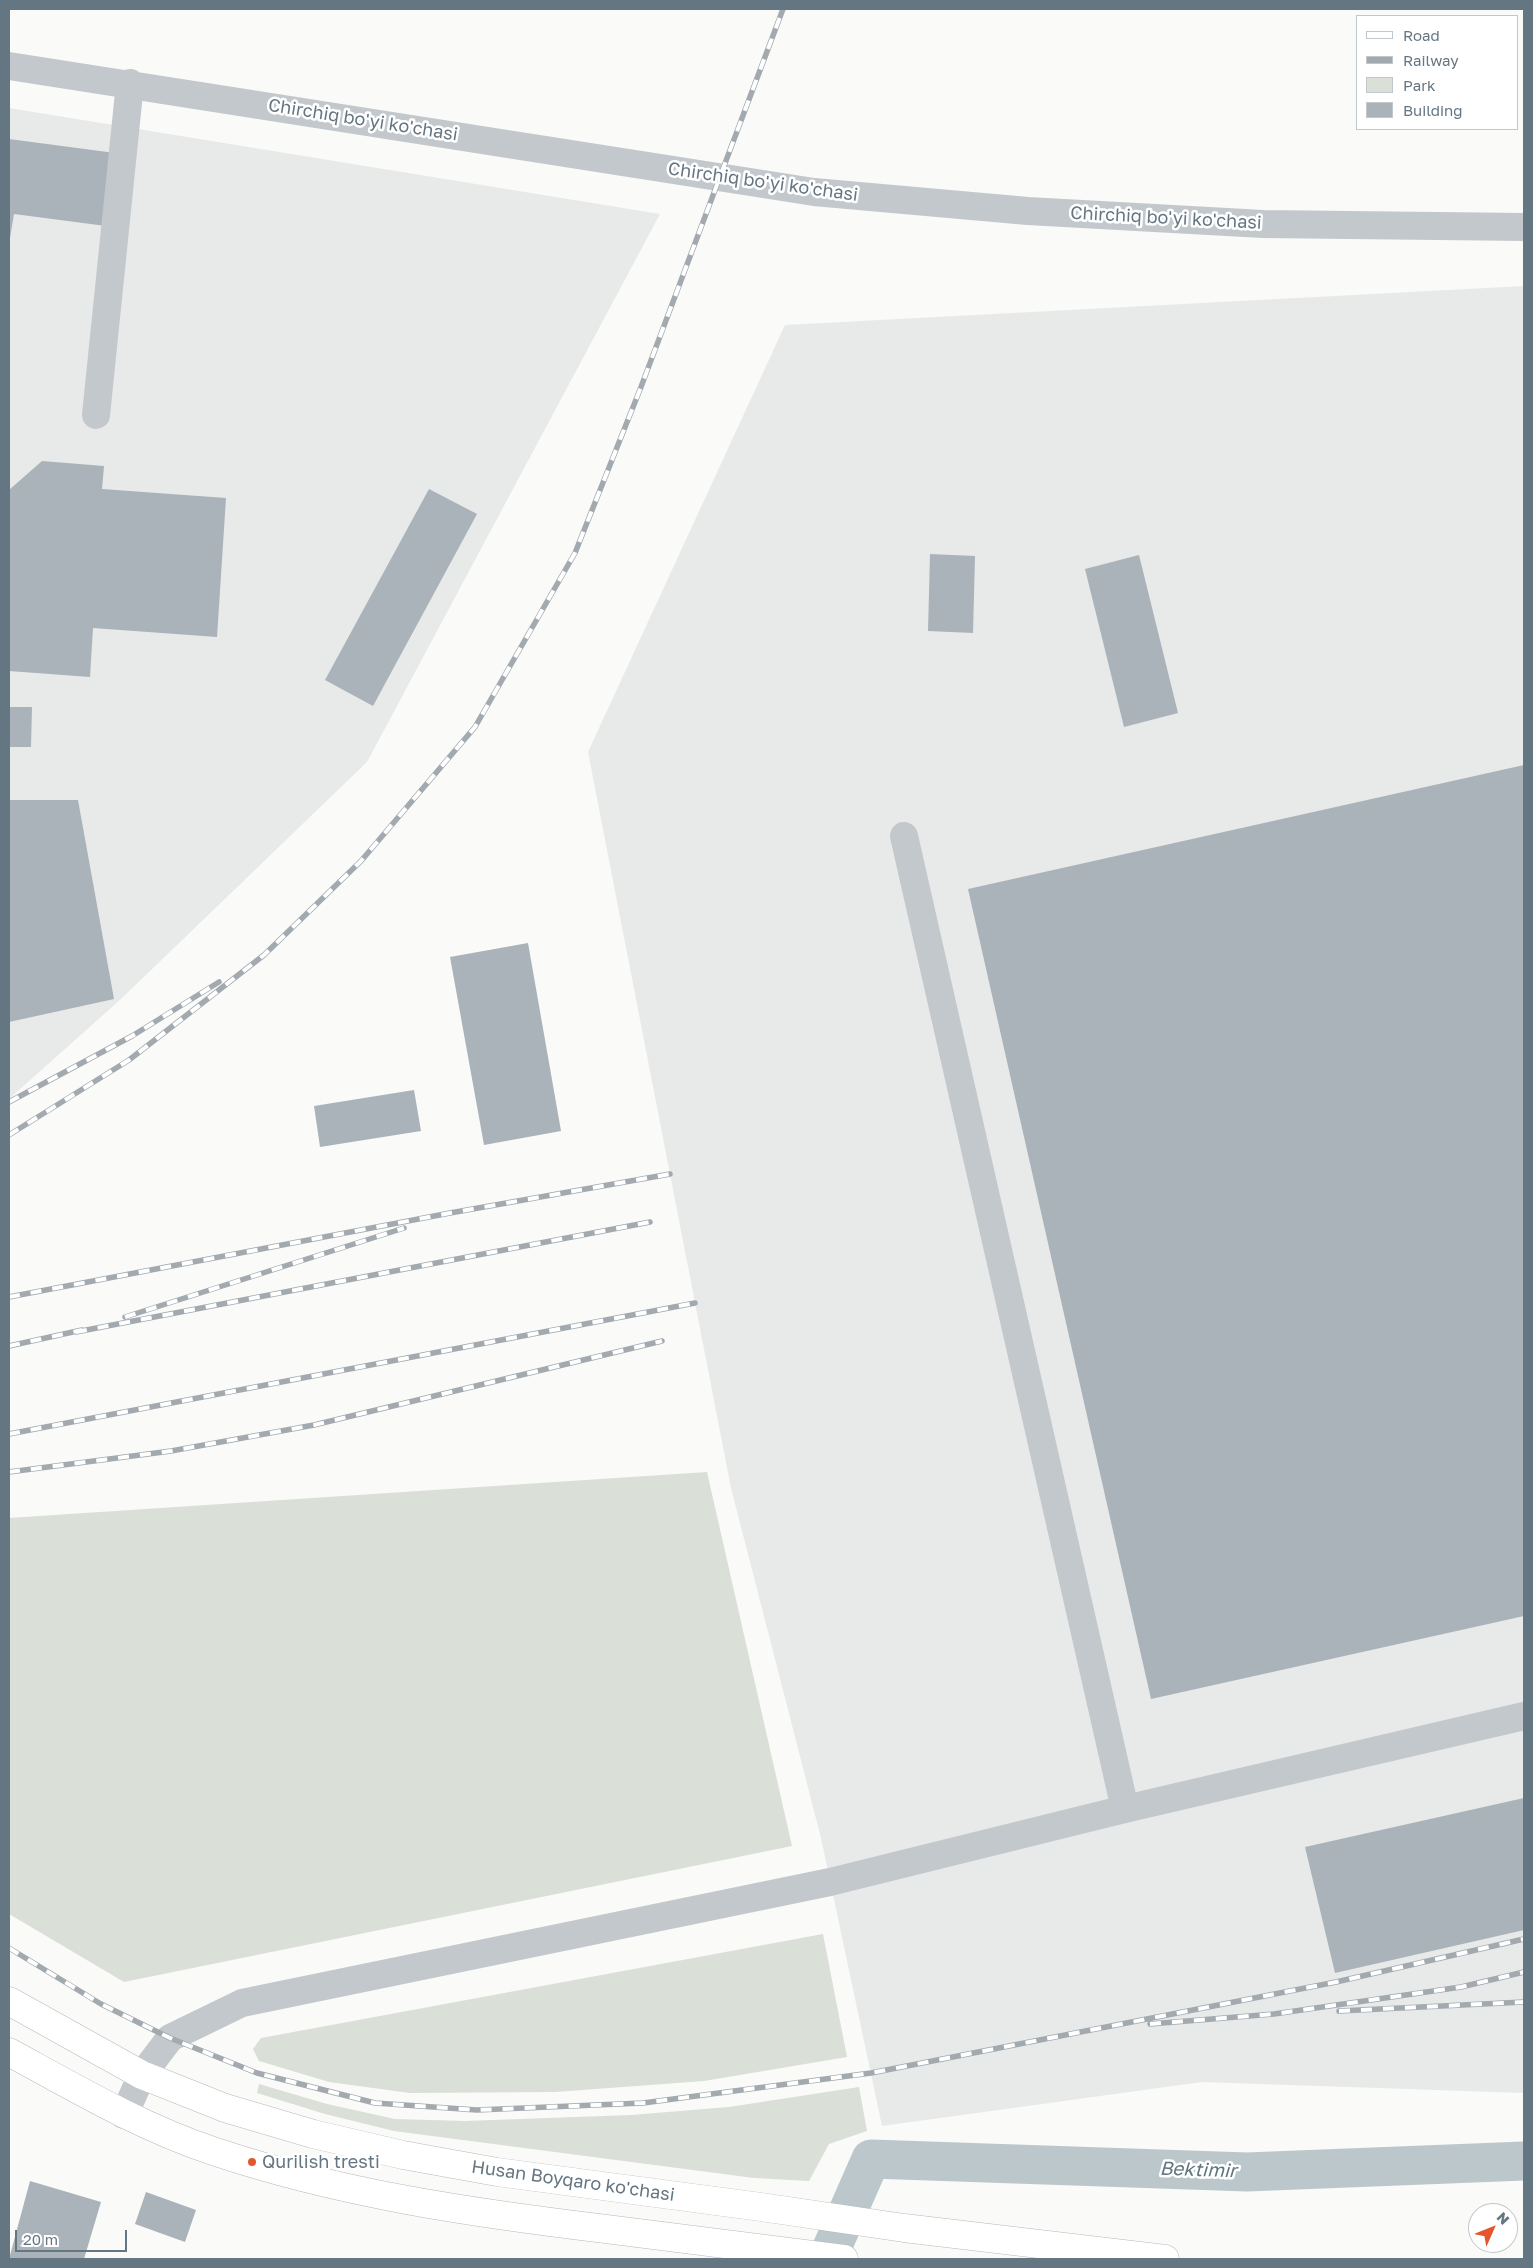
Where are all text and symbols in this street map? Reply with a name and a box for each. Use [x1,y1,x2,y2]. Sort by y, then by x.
legend [1356,15,1518,130]
text: Road [1403,26,1440,44]
text: Railway [1403,51,1459,69]
text: Park [1403,76,1435,94]
street label: Chirchiq bo'yi ko'chasi [267,94,459,146]
text: Building [1403,101,1463,119]
street label: Chirchiq bo'yi ko'chasi [667,158,859,206]
street label: Chirchiq bo'yi ko'chasi [1070,202,1262,234]
place label: Qurilish tresti [262,2151,380,2173]
marker: Qurilish tresti [246,2156,258,2168]
street label: Husan Boyqaro ko'chasi [470,2156,676,2206]
water label: Bektimir [1159,2157,1237,2183]
north arrow [1468,2203,1518,2253]
text: N [1494,2208,1513,2228]
scale bar [18,2220,130,2252]
text: 20 m [23,2230,58,2248]

